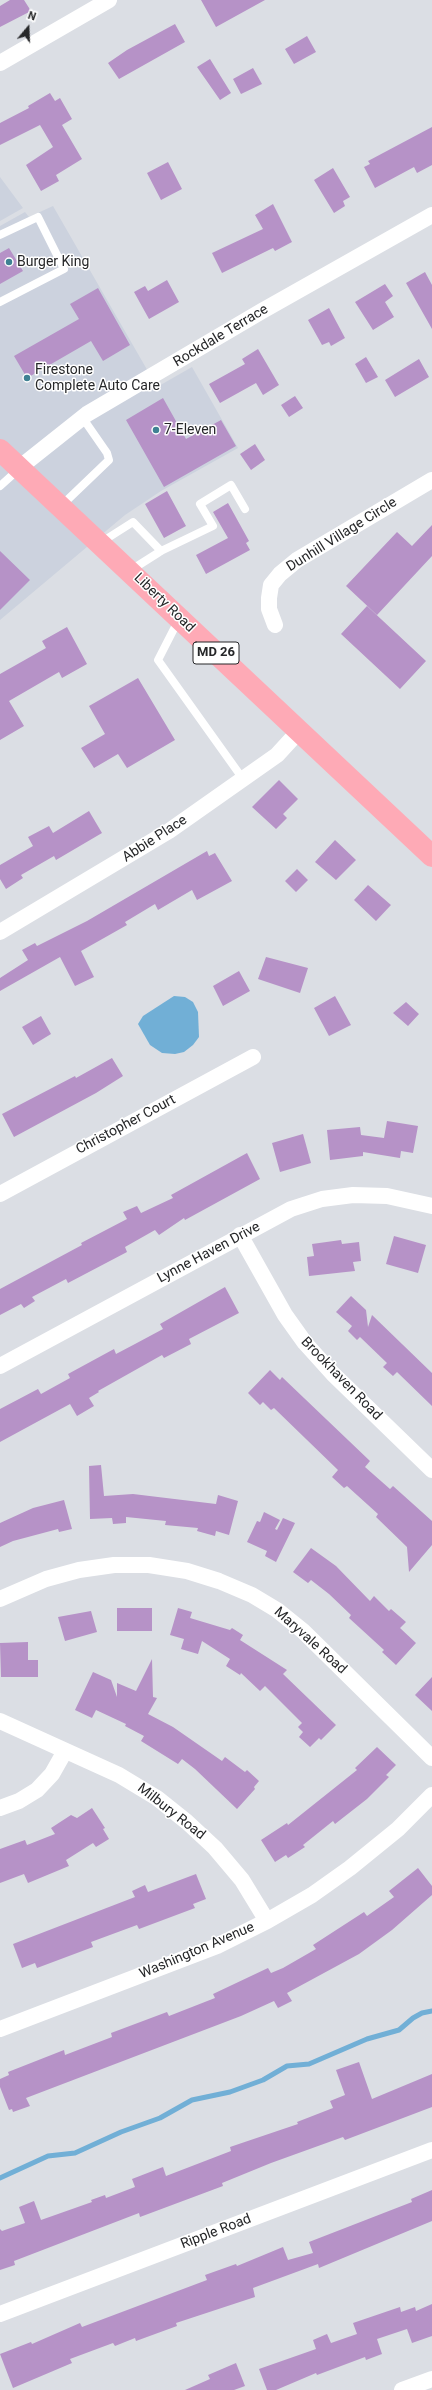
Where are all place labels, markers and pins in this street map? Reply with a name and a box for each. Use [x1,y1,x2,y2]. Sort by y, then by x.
place label: Burger King [17,254,89,270]
marker: Burger King [4,257,14,267]
place label: Firestone Complete Auto Care [35,362,160,394]
marker: Firestone Complete Auto Care [22,373,32,383]
place label: 7-Eleven [164,422,216,438]
marker: 7-Eleven [151,425,161,435]

